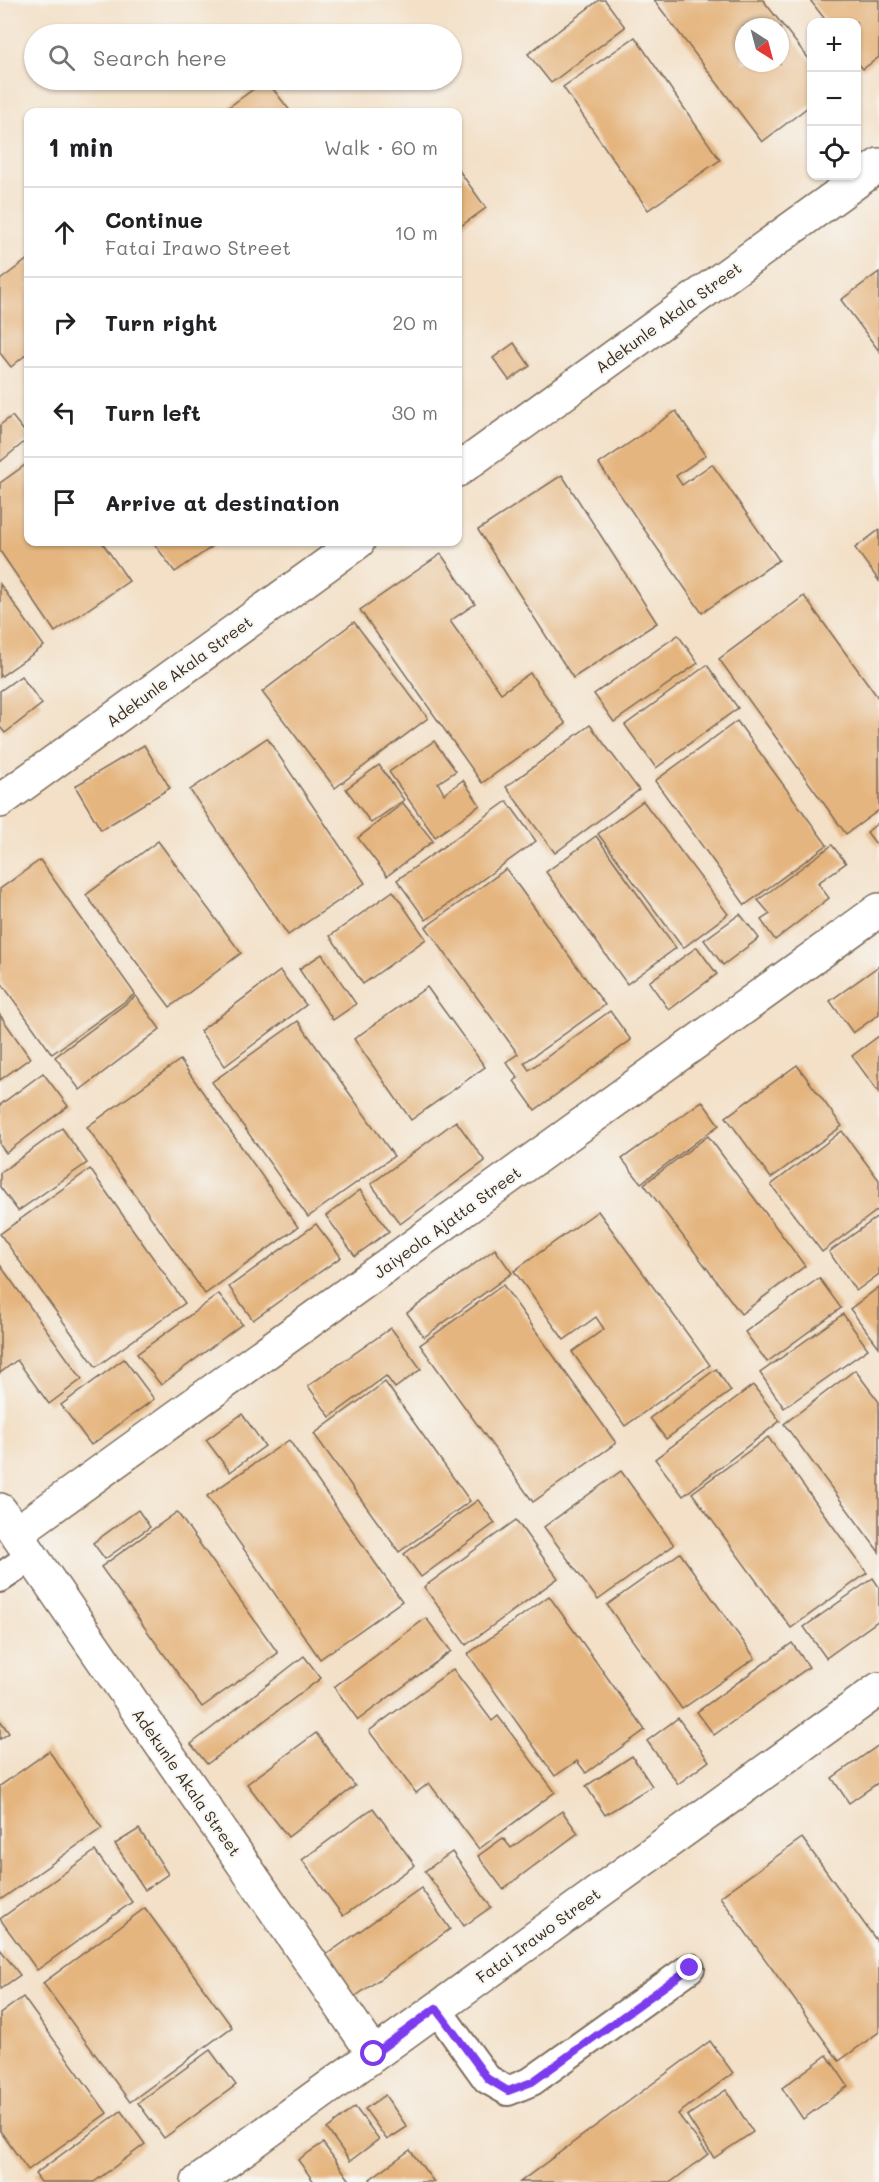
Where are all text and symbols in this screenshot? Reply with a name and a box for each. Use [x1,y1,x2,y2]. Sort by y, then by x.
north arrow [735,18,789,72]
map controls [807,18,861,180]
button: + [807,18,861,72]
search box [24,24,462,90]
icon: search [45,41,78,74]
text: Search here [93,43,227,72]
button: − [807,72,861,126]
button: locate [807,126,861,180]
text: 1 min [48,130,113,164]
text: Walk · 60 m [324,134,438,160]
text: Continue [105,205,203,234]
icon: ahead [48,216,81,249]
text: 10 m [394,219,438,245]
text: Fatai Irawo Street [105,234,291,260]
street label: Adekunle Akala Street [591,257,745,377]
icon: right [48,306,81,339]
text: Turn right [105,308,217,337]
text: 20 m [392,309,438,335]
icon: left [48,396,81,429]
text: Turn left [105,398,201,427]
text: 30 m [392,399,438,425]
icon: arrive [48,486,81,519]
text: Arrive at destination [105,488,340,517]
street label: Adekunle Akala Street [102,611,256,731]
street label: Jaiyeola Ajatta Street [369,1161,525,1283]
street label: Adekunle Akala Street [128,1704,246,1860]
street label: Fatai Irawo Street [472,1883,604,1987]
route end [676,1954,702,1980]
route start [360,2040,386,2066]

